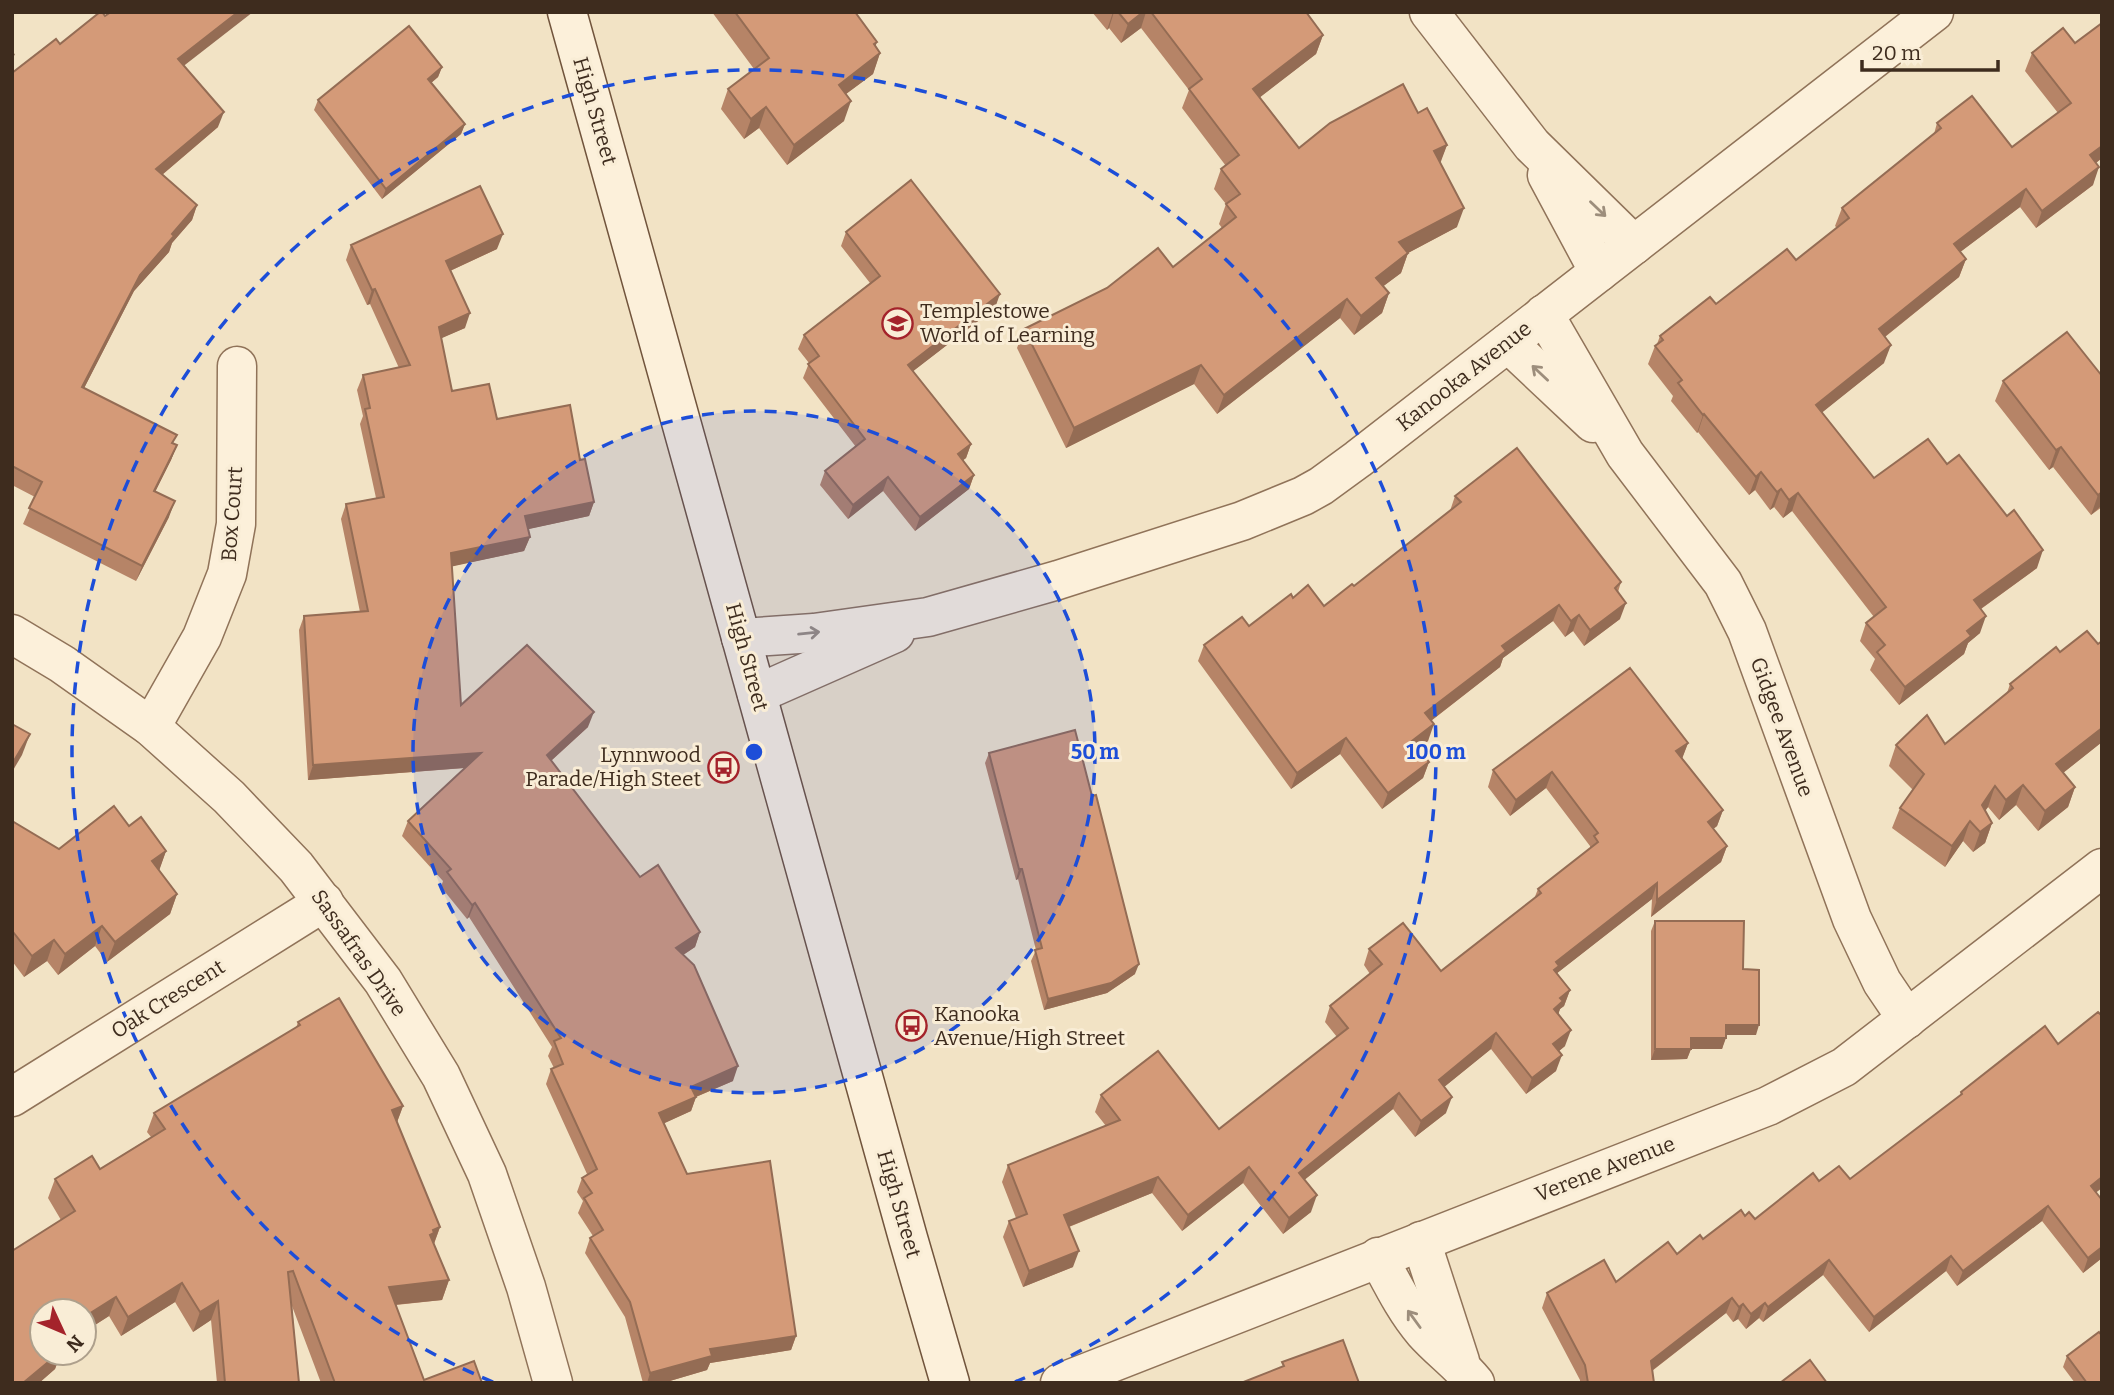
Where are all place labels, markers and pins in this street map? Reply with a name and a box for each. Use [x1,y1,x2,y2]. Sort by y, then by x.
place label: Templestowe World of Learning [920,298,1095,348]
school or university icon: Templestowe World of Learning [880,306,914,340]
centre of rings [742,740,766,764]
place label: Lynnwood Parade/High Steet [525,742,701,792]
bus stop icon: Lynnwood Parade/High Steet [707,750,741,784]
place label: Kanooka Avenue/High Street [934,1001,1125,1051]
bus stop icon: Kanooka Avenue/High Street [894,1009,928,1043]

